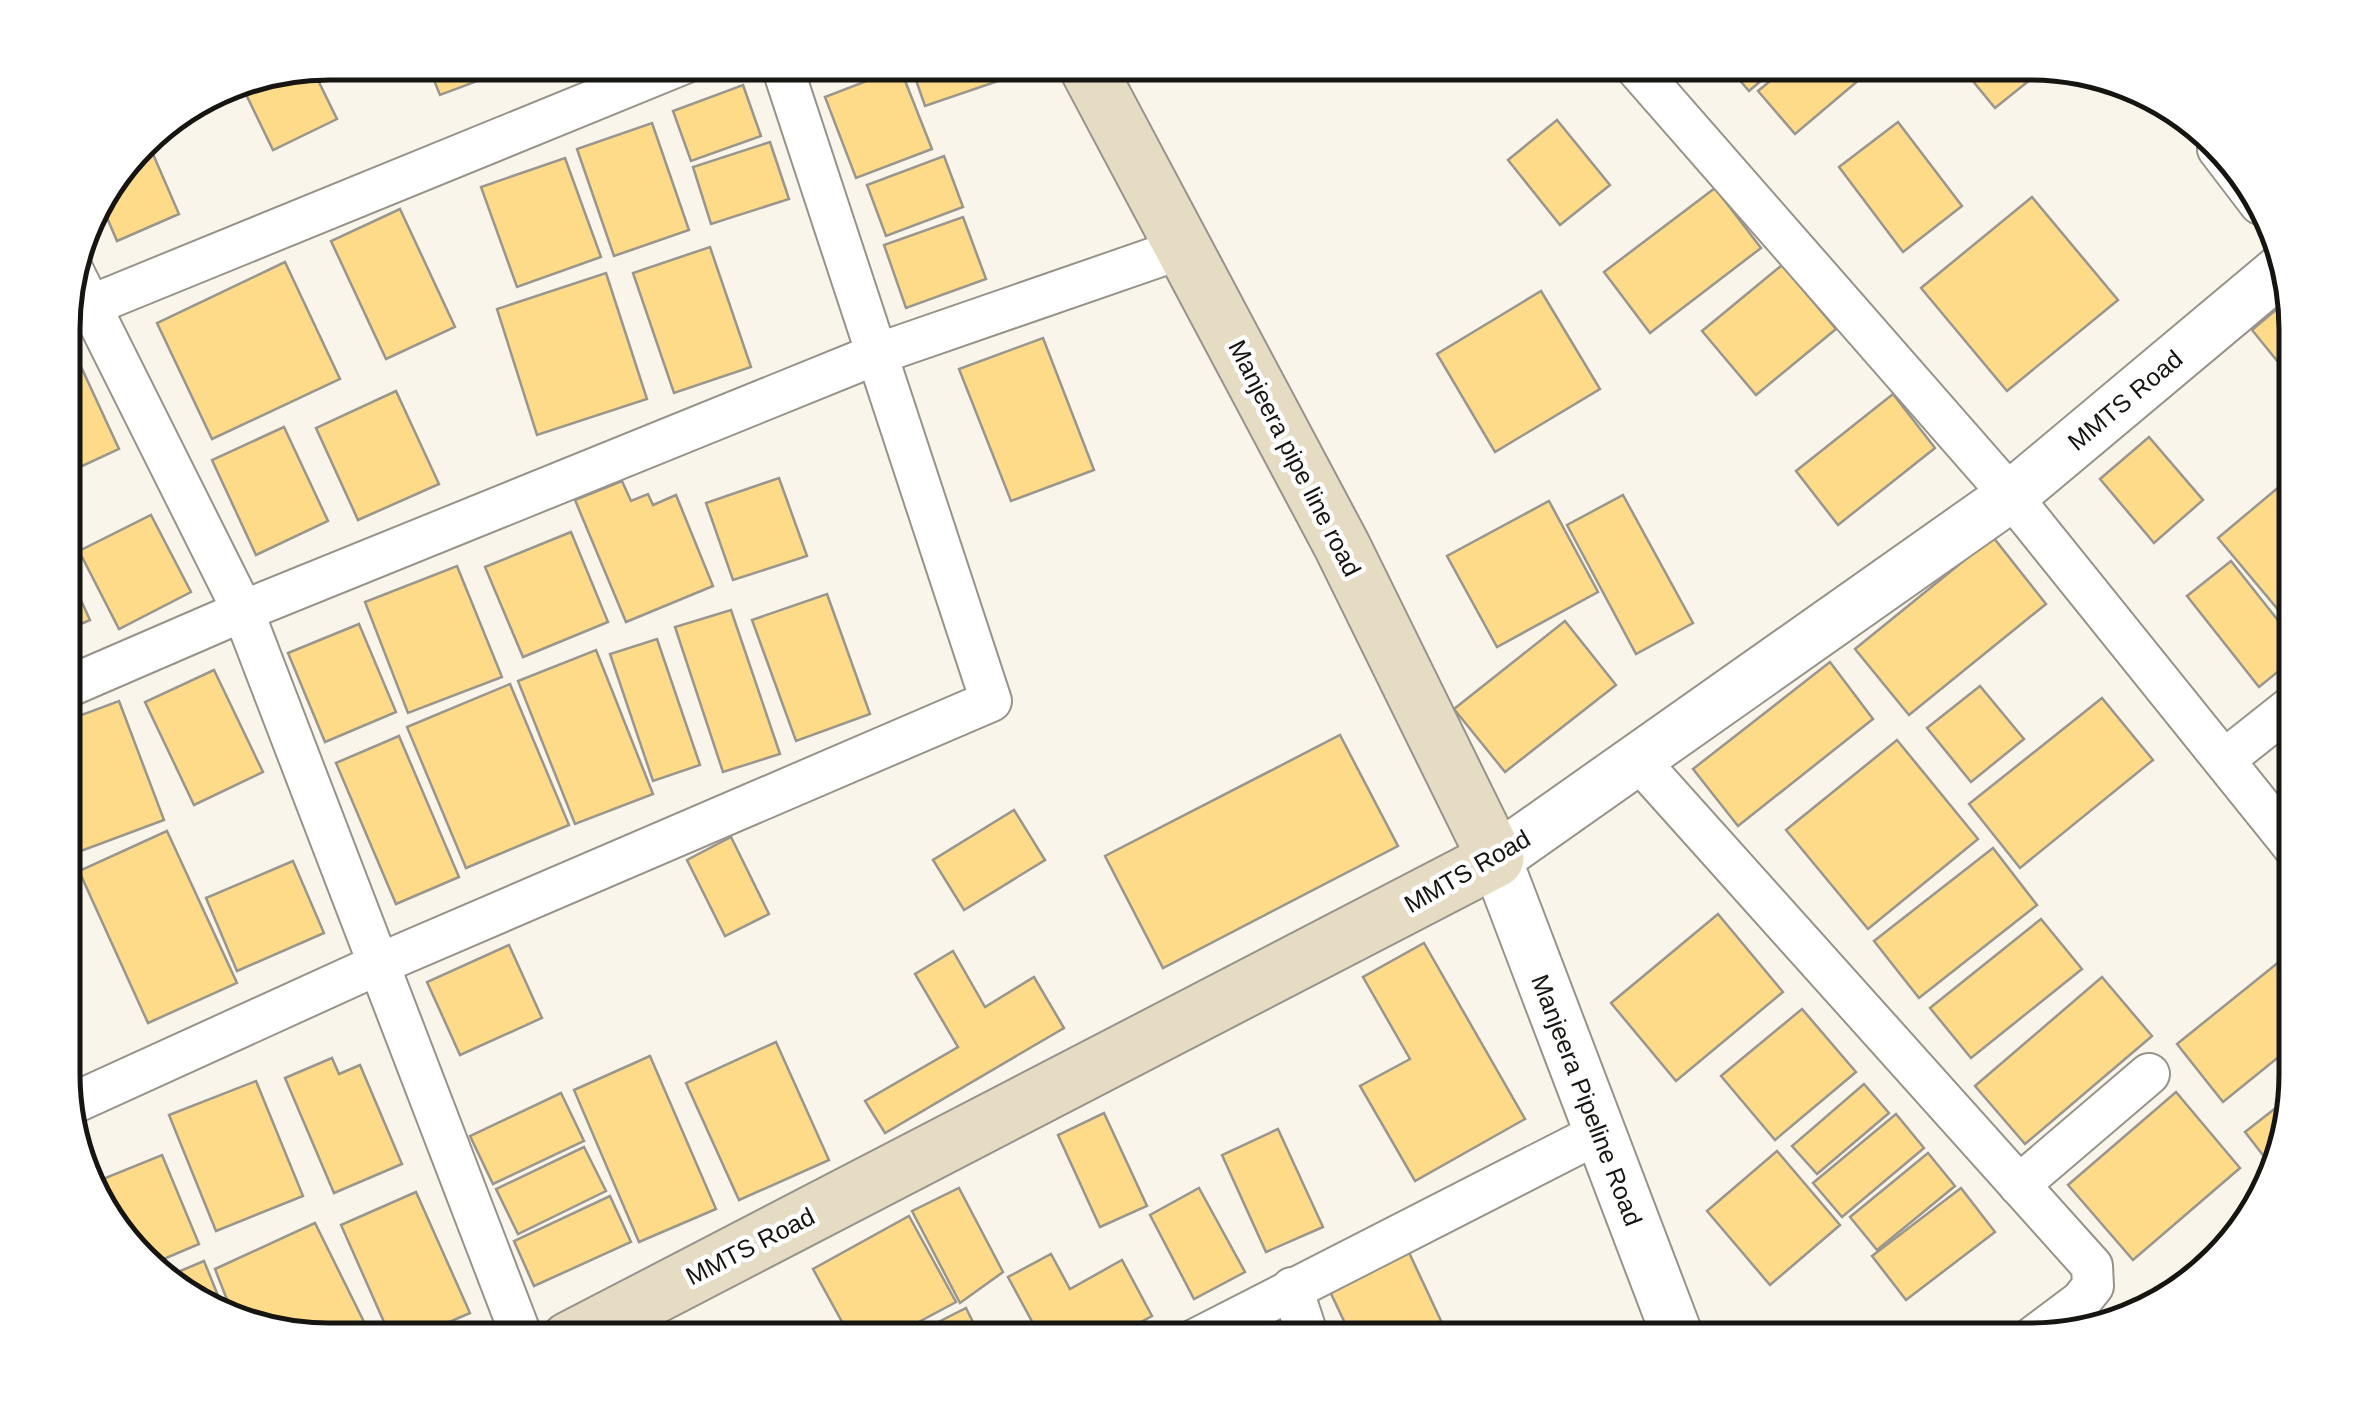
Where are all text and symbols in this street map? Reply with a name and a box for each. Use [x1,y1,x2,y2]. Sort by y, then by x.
street label: Manjeera pipe line road [1223,335,1367,581]
street label: MMTS Road [2062,344,2188,456]
street label: MMTS Road [1399,824,1535,918]
street label: Manjeera Pipeline Road [1526,970,1648,1230]
street label: MMTS Road [681,1202,819,1290]

